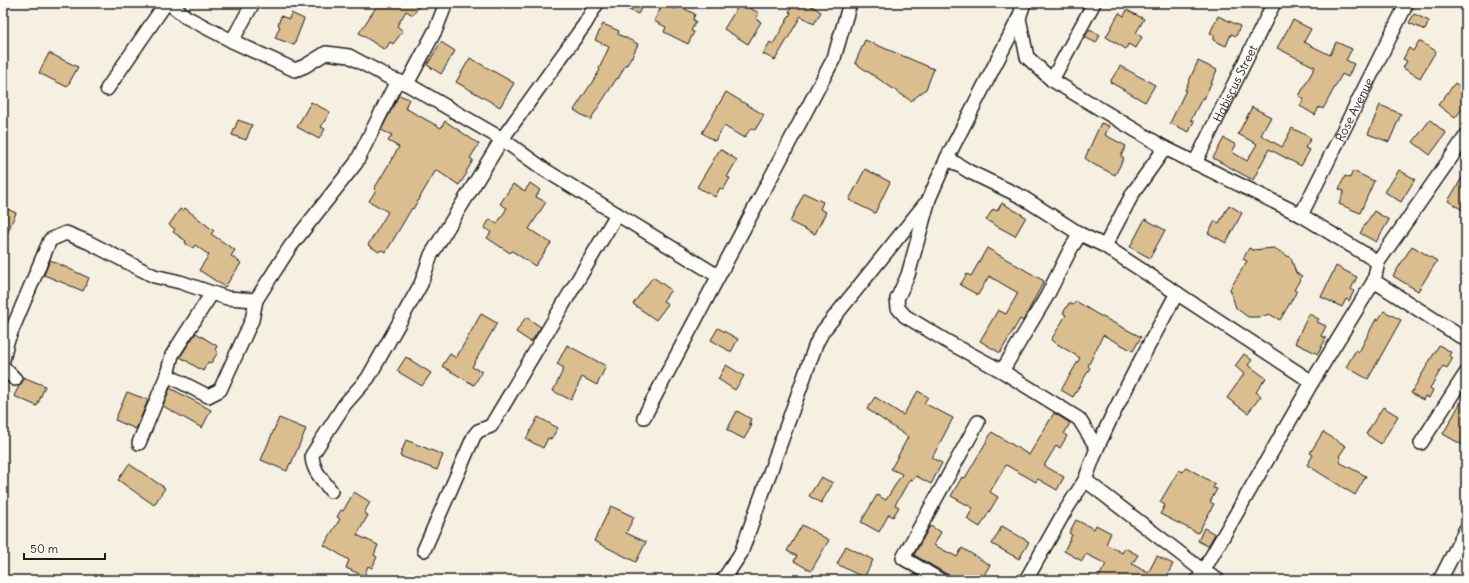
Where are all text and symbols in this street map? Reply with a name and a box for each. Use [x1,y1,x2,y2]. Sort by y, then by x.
street label: Habiscus Street [1209,42,1260,124]
street label: Rose Avenue [1332,75,1376,144]
scale bar [24,535,105,561]
text: 50 m [30,541,59,556]

